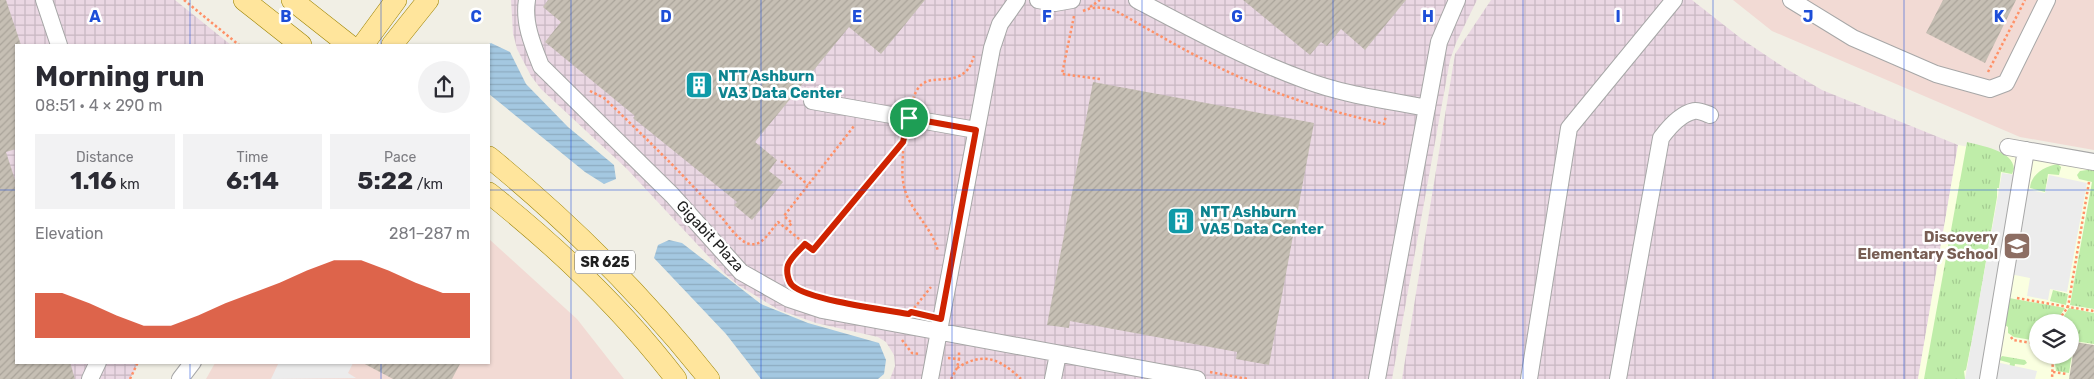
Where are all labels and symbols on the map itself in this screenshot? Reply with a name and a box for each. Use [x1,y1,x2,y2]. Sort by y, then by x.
text: A [89,7,101,26]
text: B [280,7,292,26]
text: C [470,7,482,26]
text: D [660,7,672,26]
text: E [852,7,862,26]
text: F [1042,7,1052,26]
text: G [1231,7,1243,26]
text: H [1422,7,1434,26]
text: I [1615,7,1621,26]
text: J [1803,7,1813,26]
text: K [1994,7,2005,26]
place label: NTT Ashburn VA3 Data Center [718,67,842,102]
building icon: NTT Ashburn VA3 Data Center [684,70,714,100]
pin [888,97,930,139]
street label: Gigabit Plaza [673,197,747,275]
place label: NTT Ashburn VA5 Data Center [1200,203,1324,238]
building icon: NTT Ashburn VA5 Data Center [1166,206,1196,236]
place label: Discovery Elementary School [1857,228,1998,263]
school or university icon: Discovery Elementary School [2002,231,2032,261]
road number: SR 625 [575,250,635,274]

